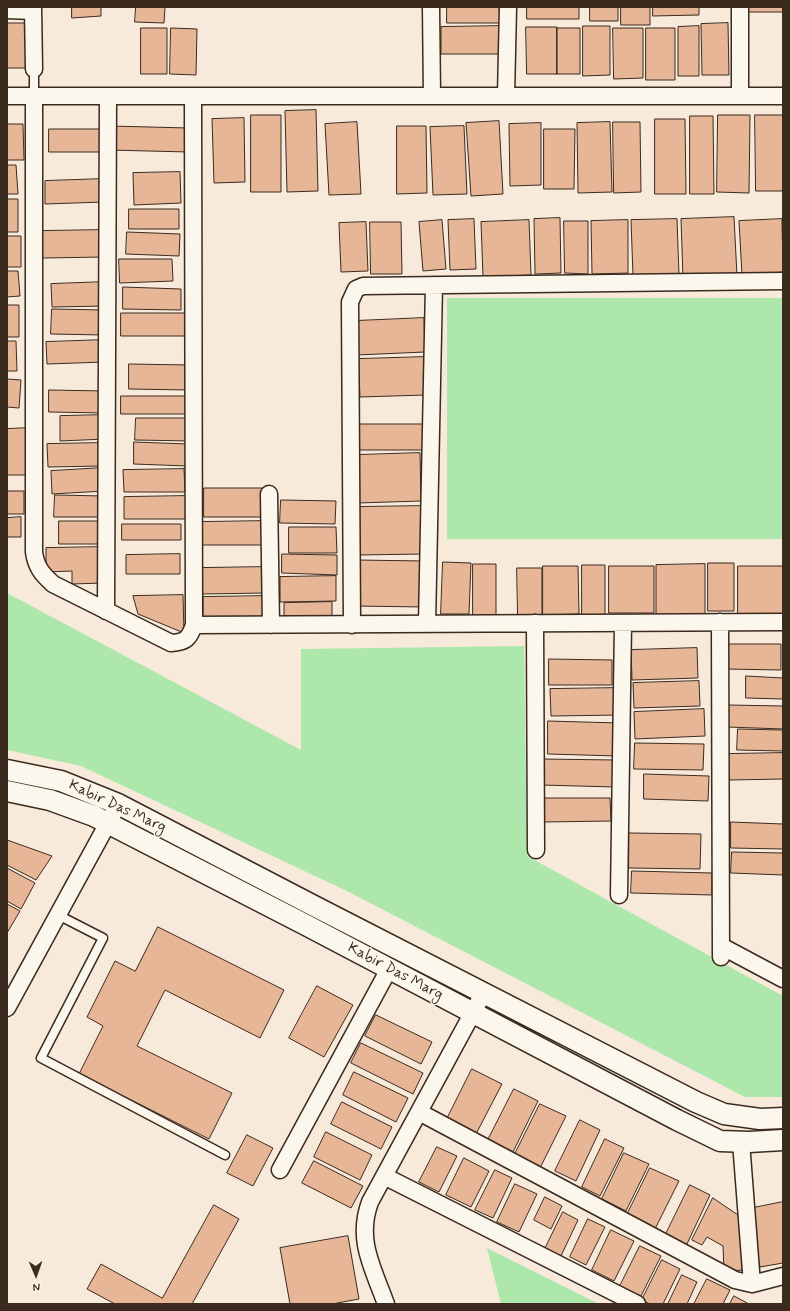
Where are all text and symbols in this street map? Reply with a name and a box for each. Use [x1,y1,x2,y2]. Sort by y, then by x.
street label: Kabir Das Marg [65,777,169,837]
street label: Kabir Das Marg [344,939,446,1005]
north arrow [16,1255,56,1295]
text: N [33,1280,40,1294]

